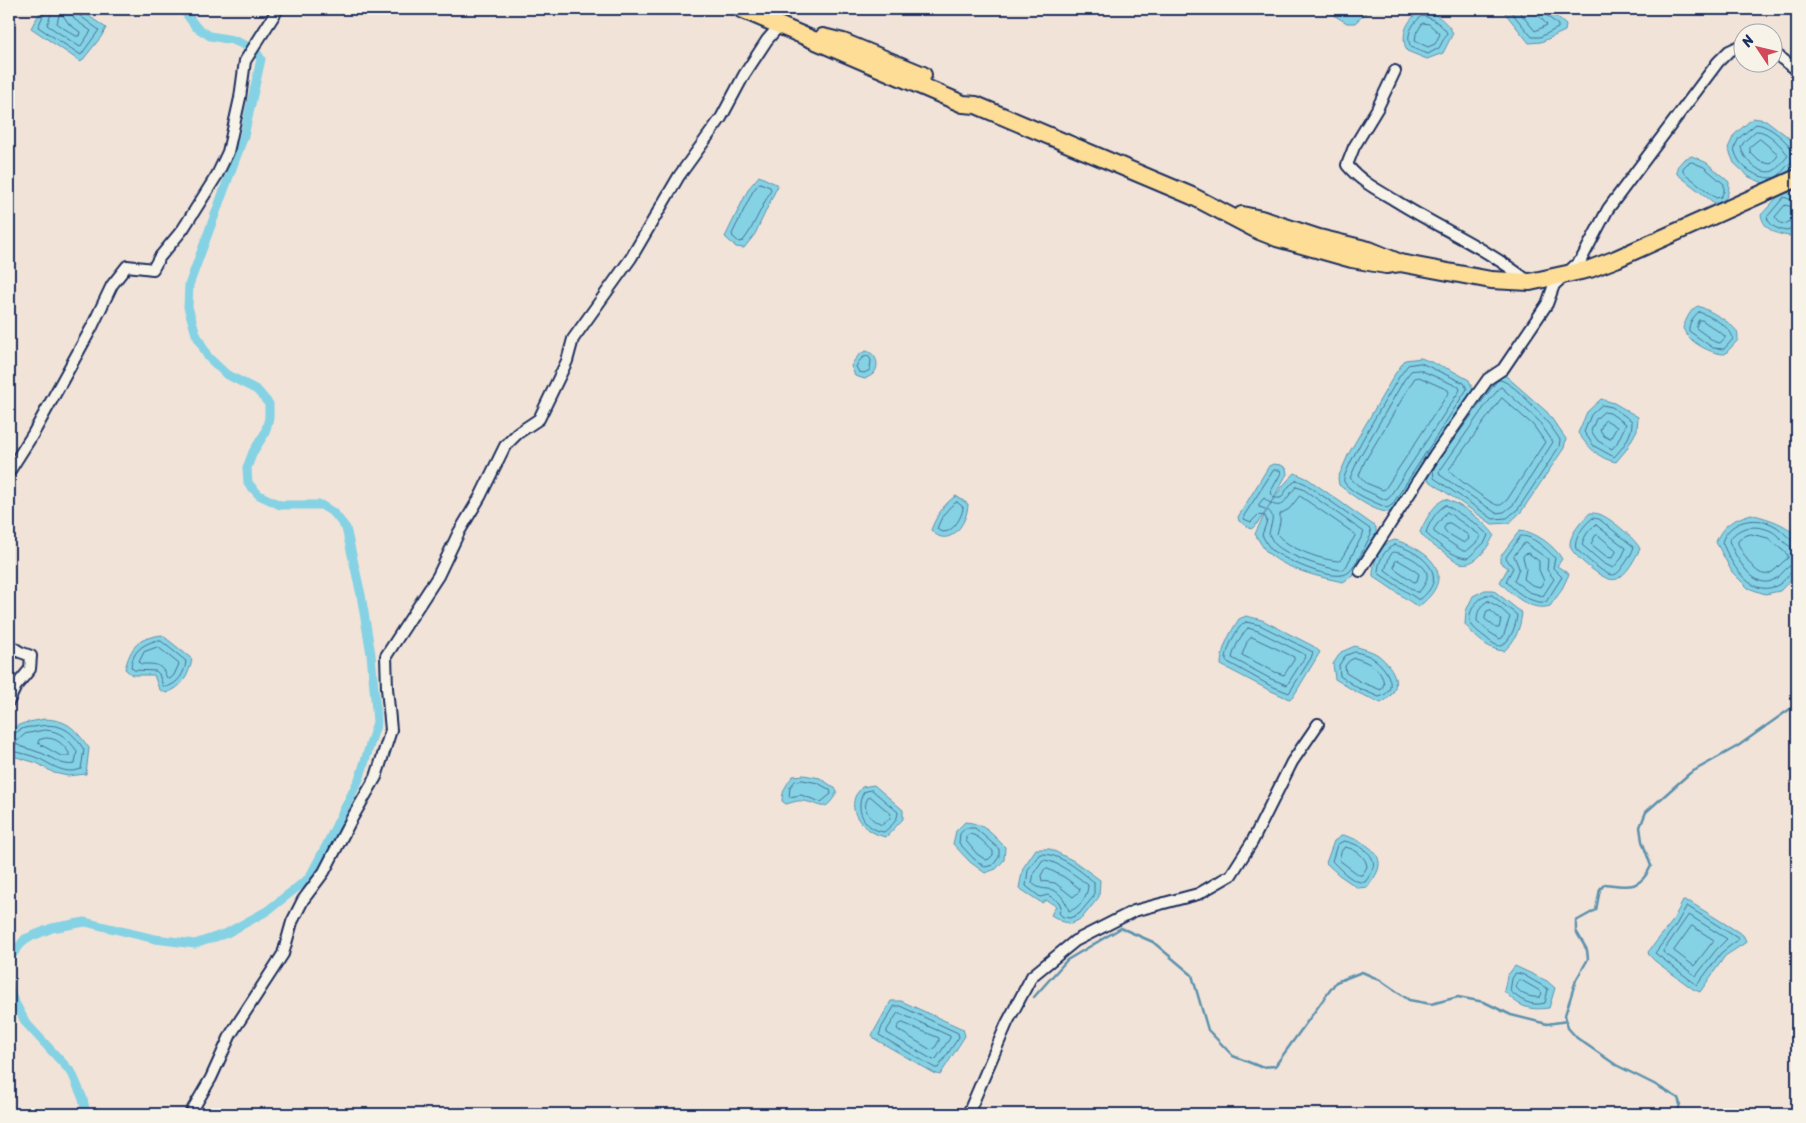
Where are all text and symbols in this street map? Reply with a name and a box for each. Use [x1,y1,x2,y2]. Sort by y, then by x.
north arrow [1734,22,1784,72]
text: N [1734,29,1761,53]

